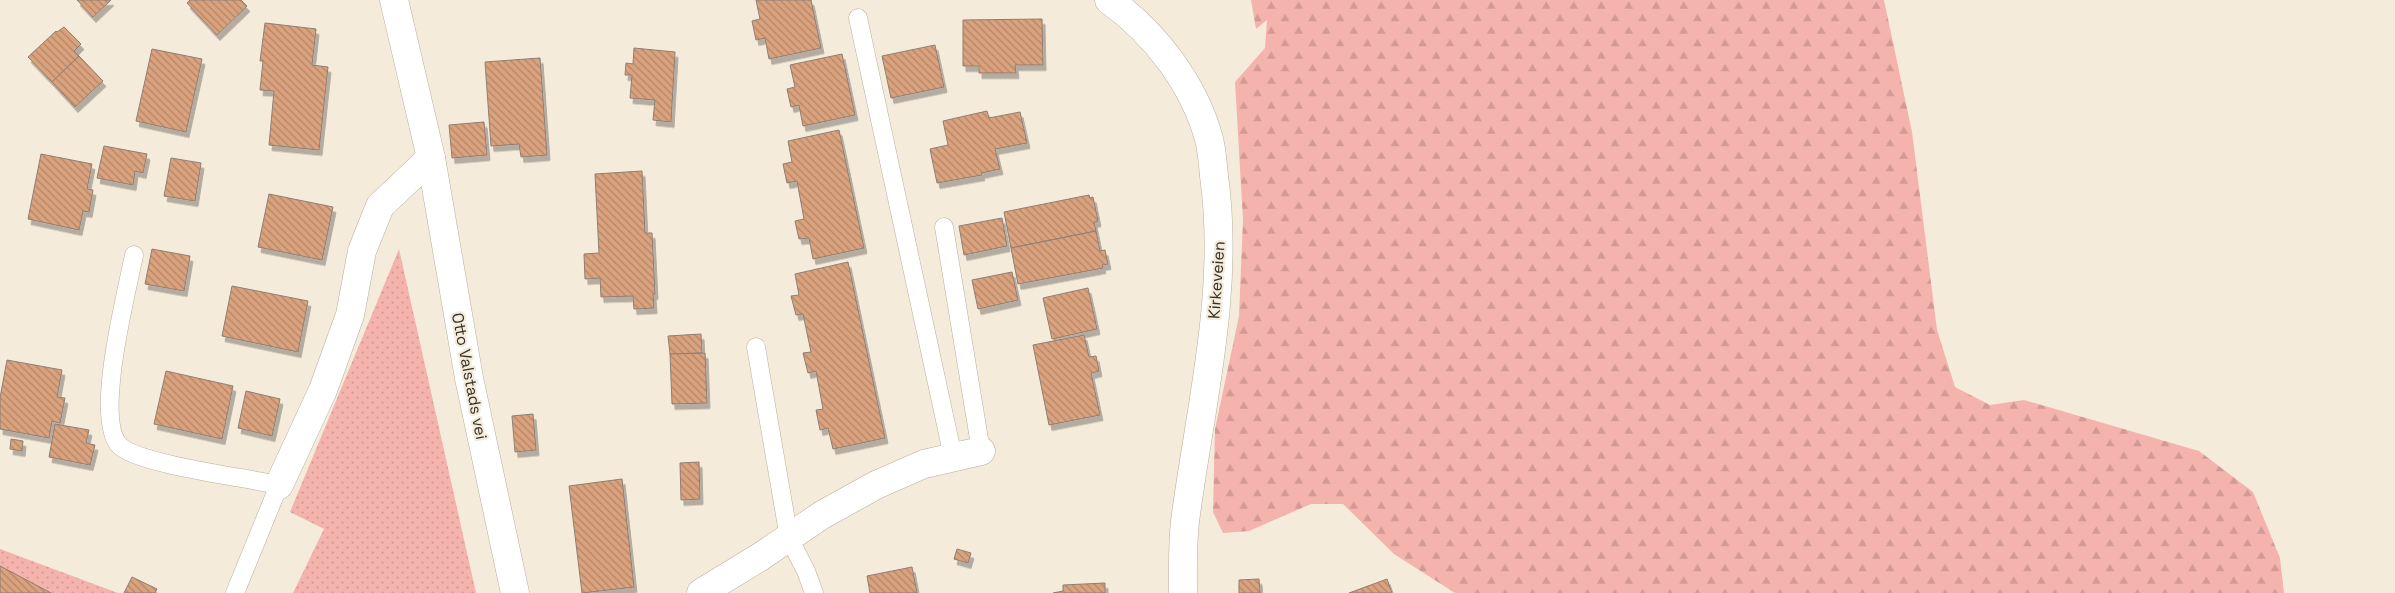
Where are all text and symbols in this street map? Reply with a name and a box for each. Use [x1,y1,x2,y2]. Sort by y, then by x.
street label: Kirkeveien [1203,240,1230,320]
street label: Otto Valstads vei [447,311,492,441]

